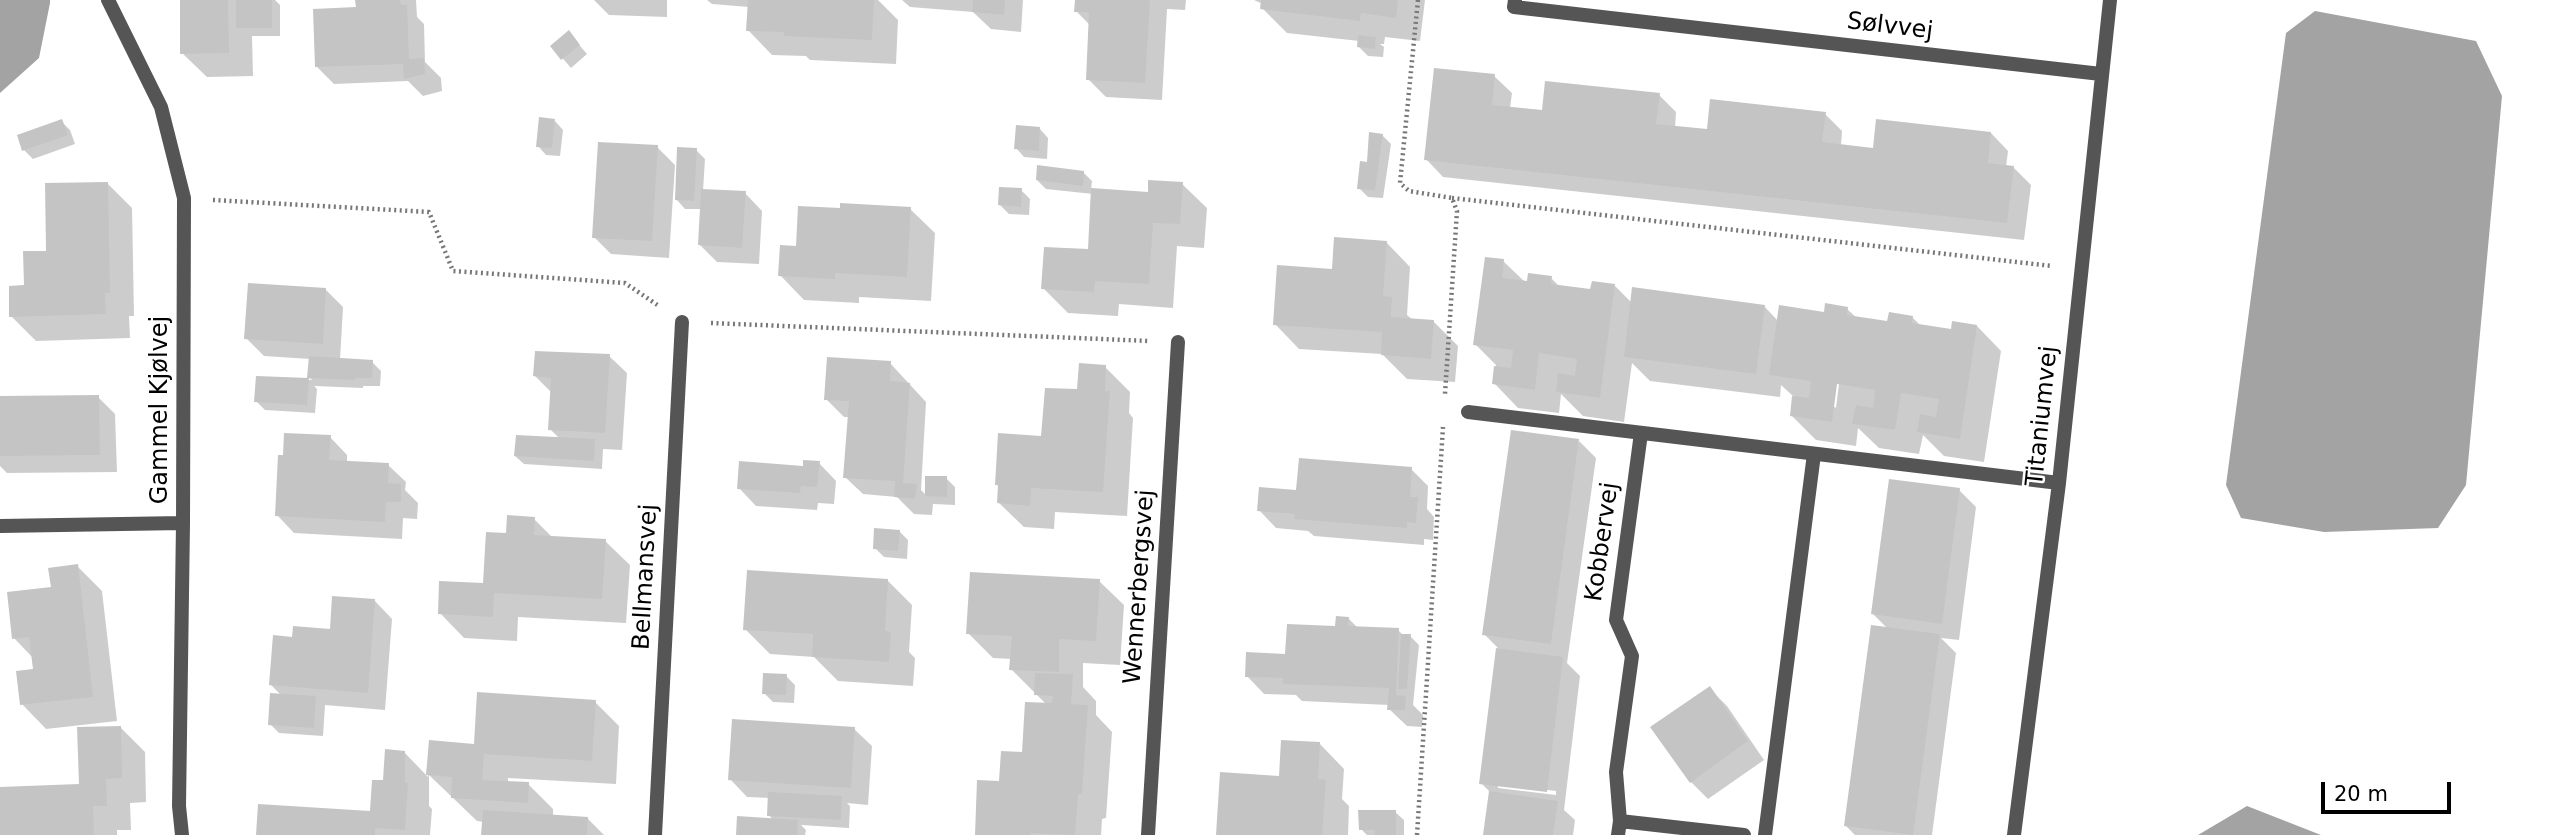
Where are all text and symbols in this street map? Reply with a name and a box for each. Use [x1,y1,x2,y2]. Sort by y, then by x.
street label: Sølvvej [1845,7,1935,47]
street label: Gammel Kjølvej [147,316,175,504]
street label: Titaniumvej [2021,344,2065,488]
street label: Kobbervej [1580,481,1626,603]
street label: Wennerbergsvej [1119,489,1161,685]
street label: Bellmansvej [628,503,664,651]
scale bar [2325,768,2454,812]
text: 20 m [2334,782,2388,806]

